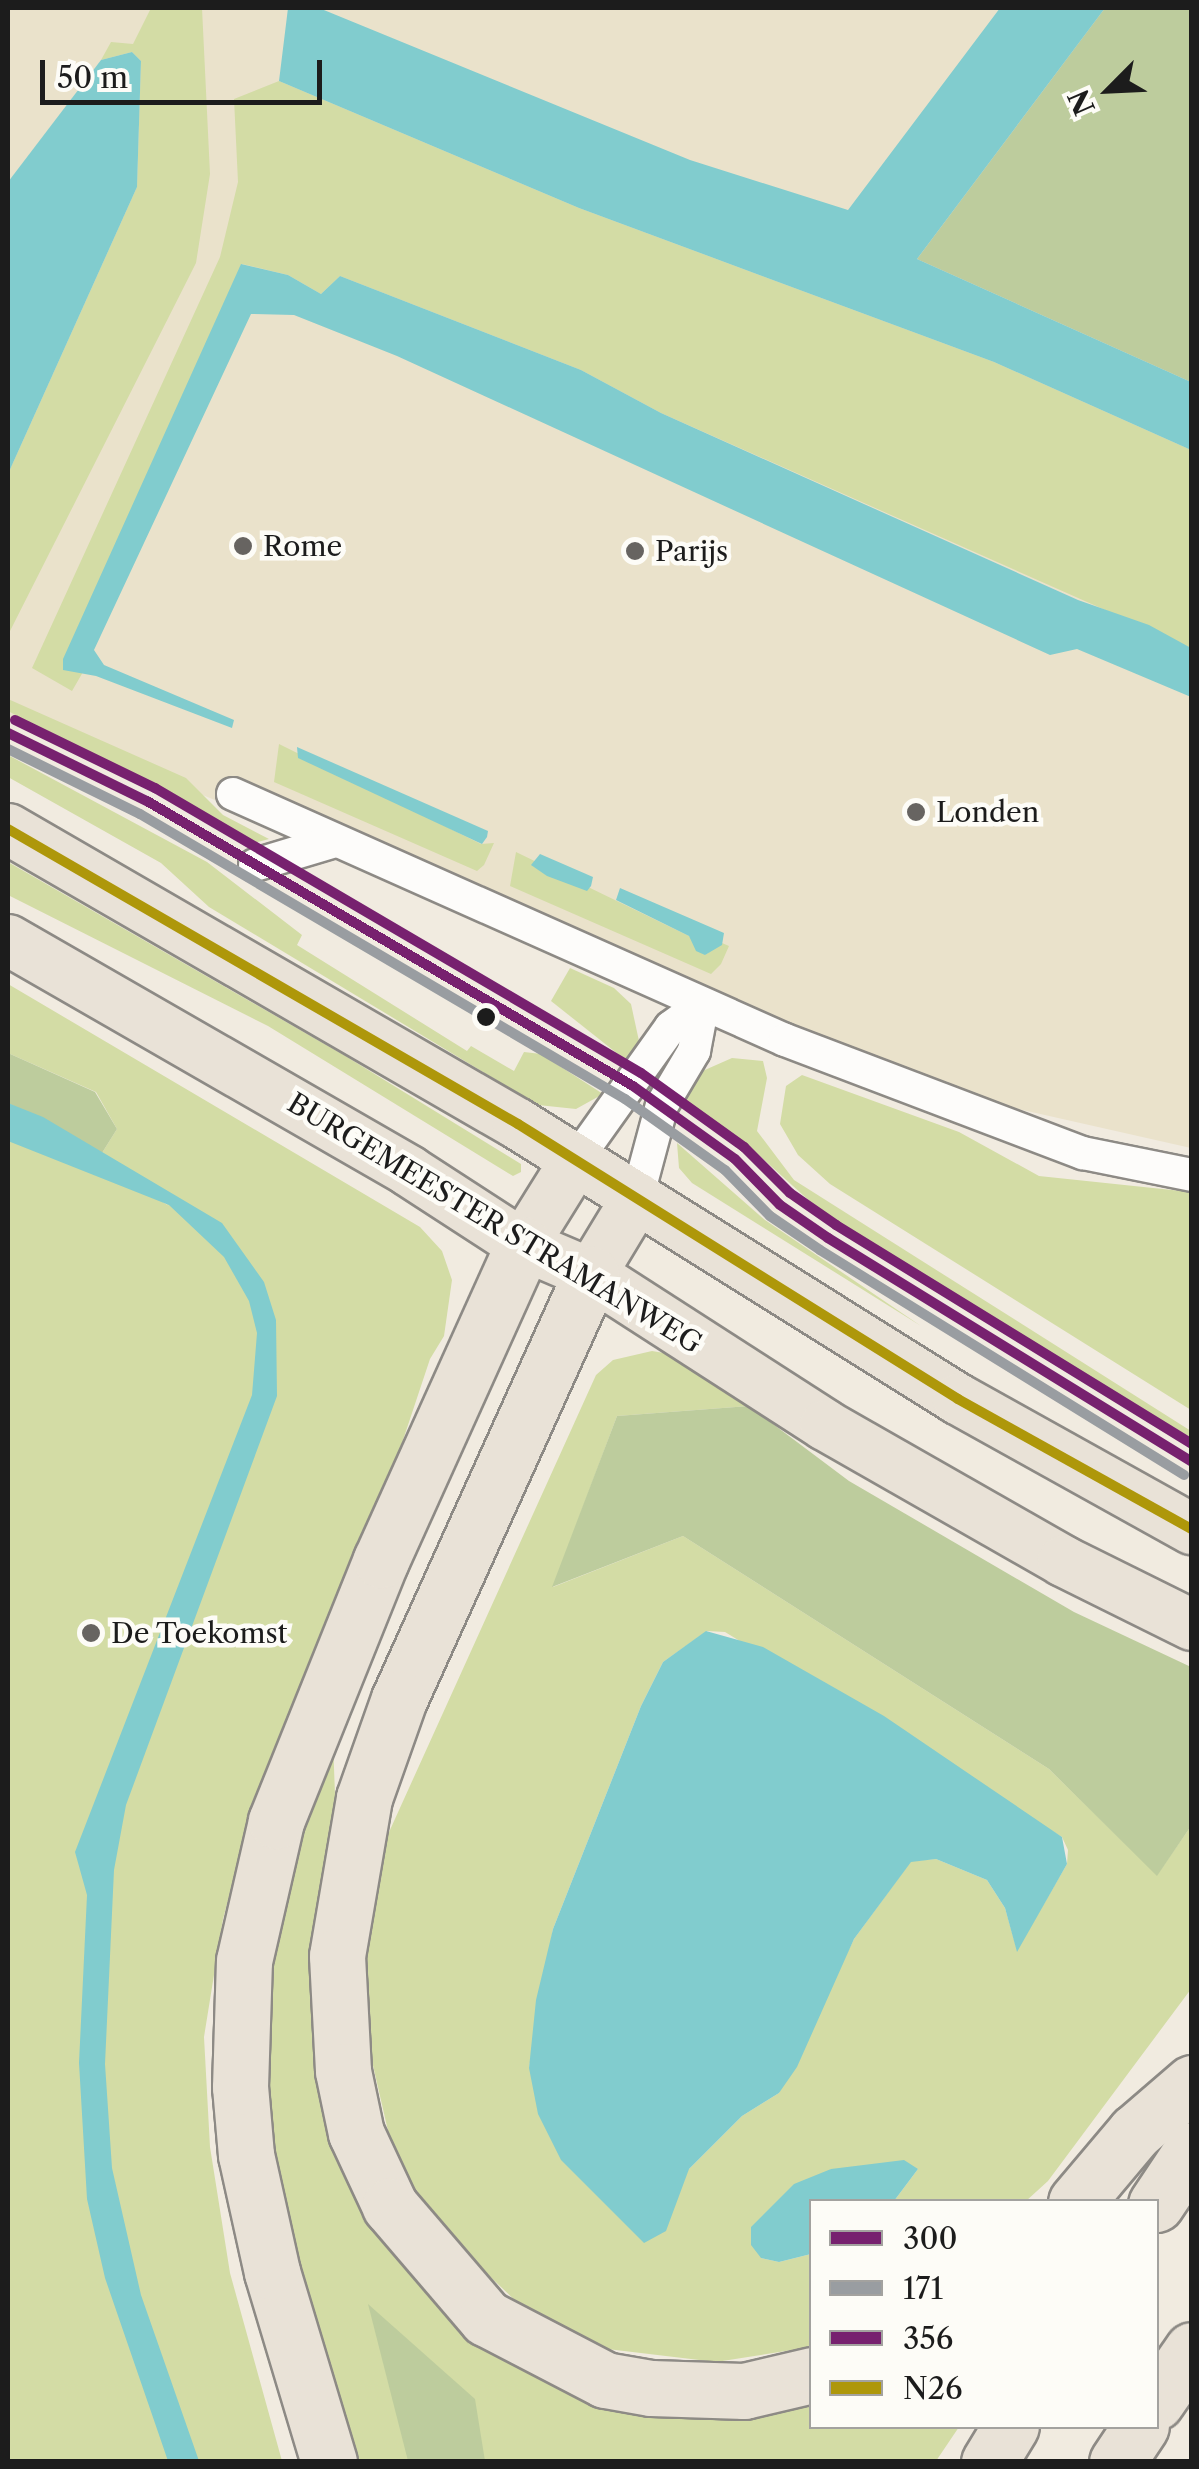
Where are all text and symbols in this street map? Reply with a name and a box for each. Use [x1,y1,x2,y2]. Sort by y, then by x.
scale bar [45,40,328,102]
north arrow [1059,40,1159,140]
text: 50 m [57,59,128,96]
text: N [1061,84,1102,120]
place label: Rome [263,529,342,563]
place label: Parijs [655,534,728,568]
marker: Rome [232,535,254,557]
marker: Parijs [624,540,646,562]
place label: Londen [936,795,1039,829]
marker: Londen [905,801,927,823]
unlabelled marker [476,1007,496,1027]
street label: BURGEMEESTER STRAMANWEG [281,1085,709,1361]
place label: De Toekomst [111,1616,288,1650]
marker: De Toekomst [80,1622,102,1644]
legend [809,2199,1159,2429]
text: 300 [903,2220,958,2257]
text: 171 [903,2270,943,2307]
text: 356 [903,2320,953,2357]
text: N26 [903,2370,963,2407]

